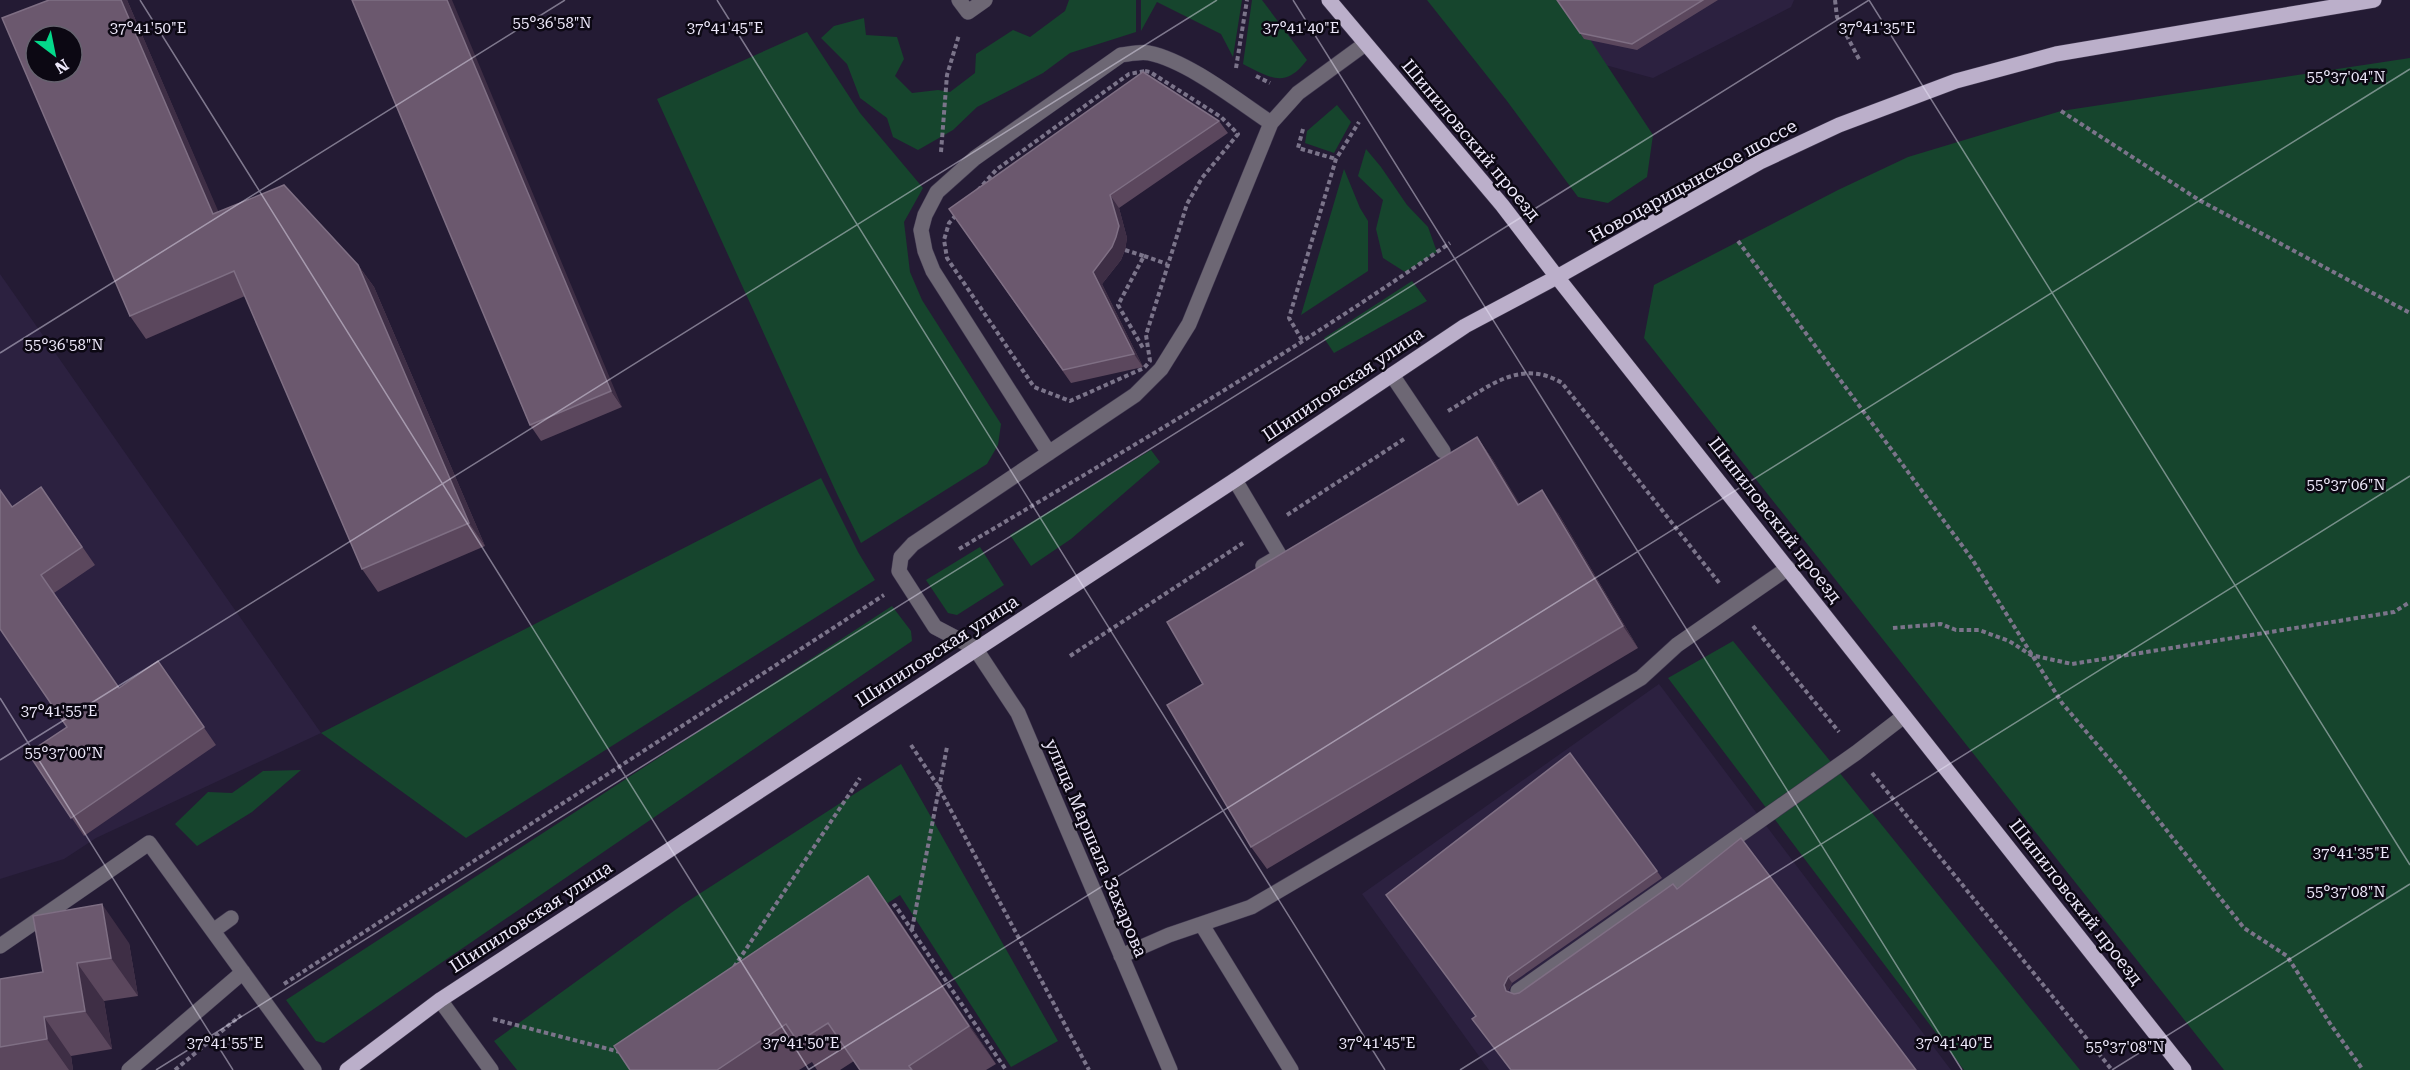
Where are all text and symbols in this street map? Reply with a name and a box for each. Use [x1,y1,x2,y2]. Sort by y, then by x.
text: 55°36'58"N [512,14,592,32]
text: 37°41'50"E [110,19,186,37]
text: 37°41'45"E [687,19,763,37]
text: 37°41'40"E [1263,19,1339,37]
text: 37°41'35"E [1839,19,1915,37]
north arrow [24,24,84,84]
text: N [51,55,72,78]
street label: Шипиловский проезд [1398,55,1545,225]
text: 55°37'04"N [2306,68,2386,86]
street label: Новоцарицынское шоссе [1585,115,1800,247]
street label: Шипиловская улица [1258,322,1427,445]
text: 55°36'58"N [24,336,104,354]
street label: Шипиловский проезд [1704,433,1847,607]
text: 55°37'06"N [2306,476,2386,494]
street label: Шипиловская улица [852,590,1022,711]
text: 37°41'55"E [21,702,97,720]
street label: улица Маршала Захарова [1041,735,1152,960]
text: 55°37'00"N [24,744,104,762]
street label: Шипиловский проезд [2005,815,2148,989]
text: 37°41'35"E [2313,844,2389,862]
street label: Шипиловская улица [446,856,616,977]
text: 55°37'08"N [2306,883,2386,901]
text: 37°41'55"E [187,1034,263,1052]
text: 37°41'50"E [763,1034,839,1052]
text: 37°41'45"E [1339,1034,1415,1052]
text: 37°41'40"E [1916,1034,1992,1052]
text: 55°37'08"N [2085,1038,2165,1056]

